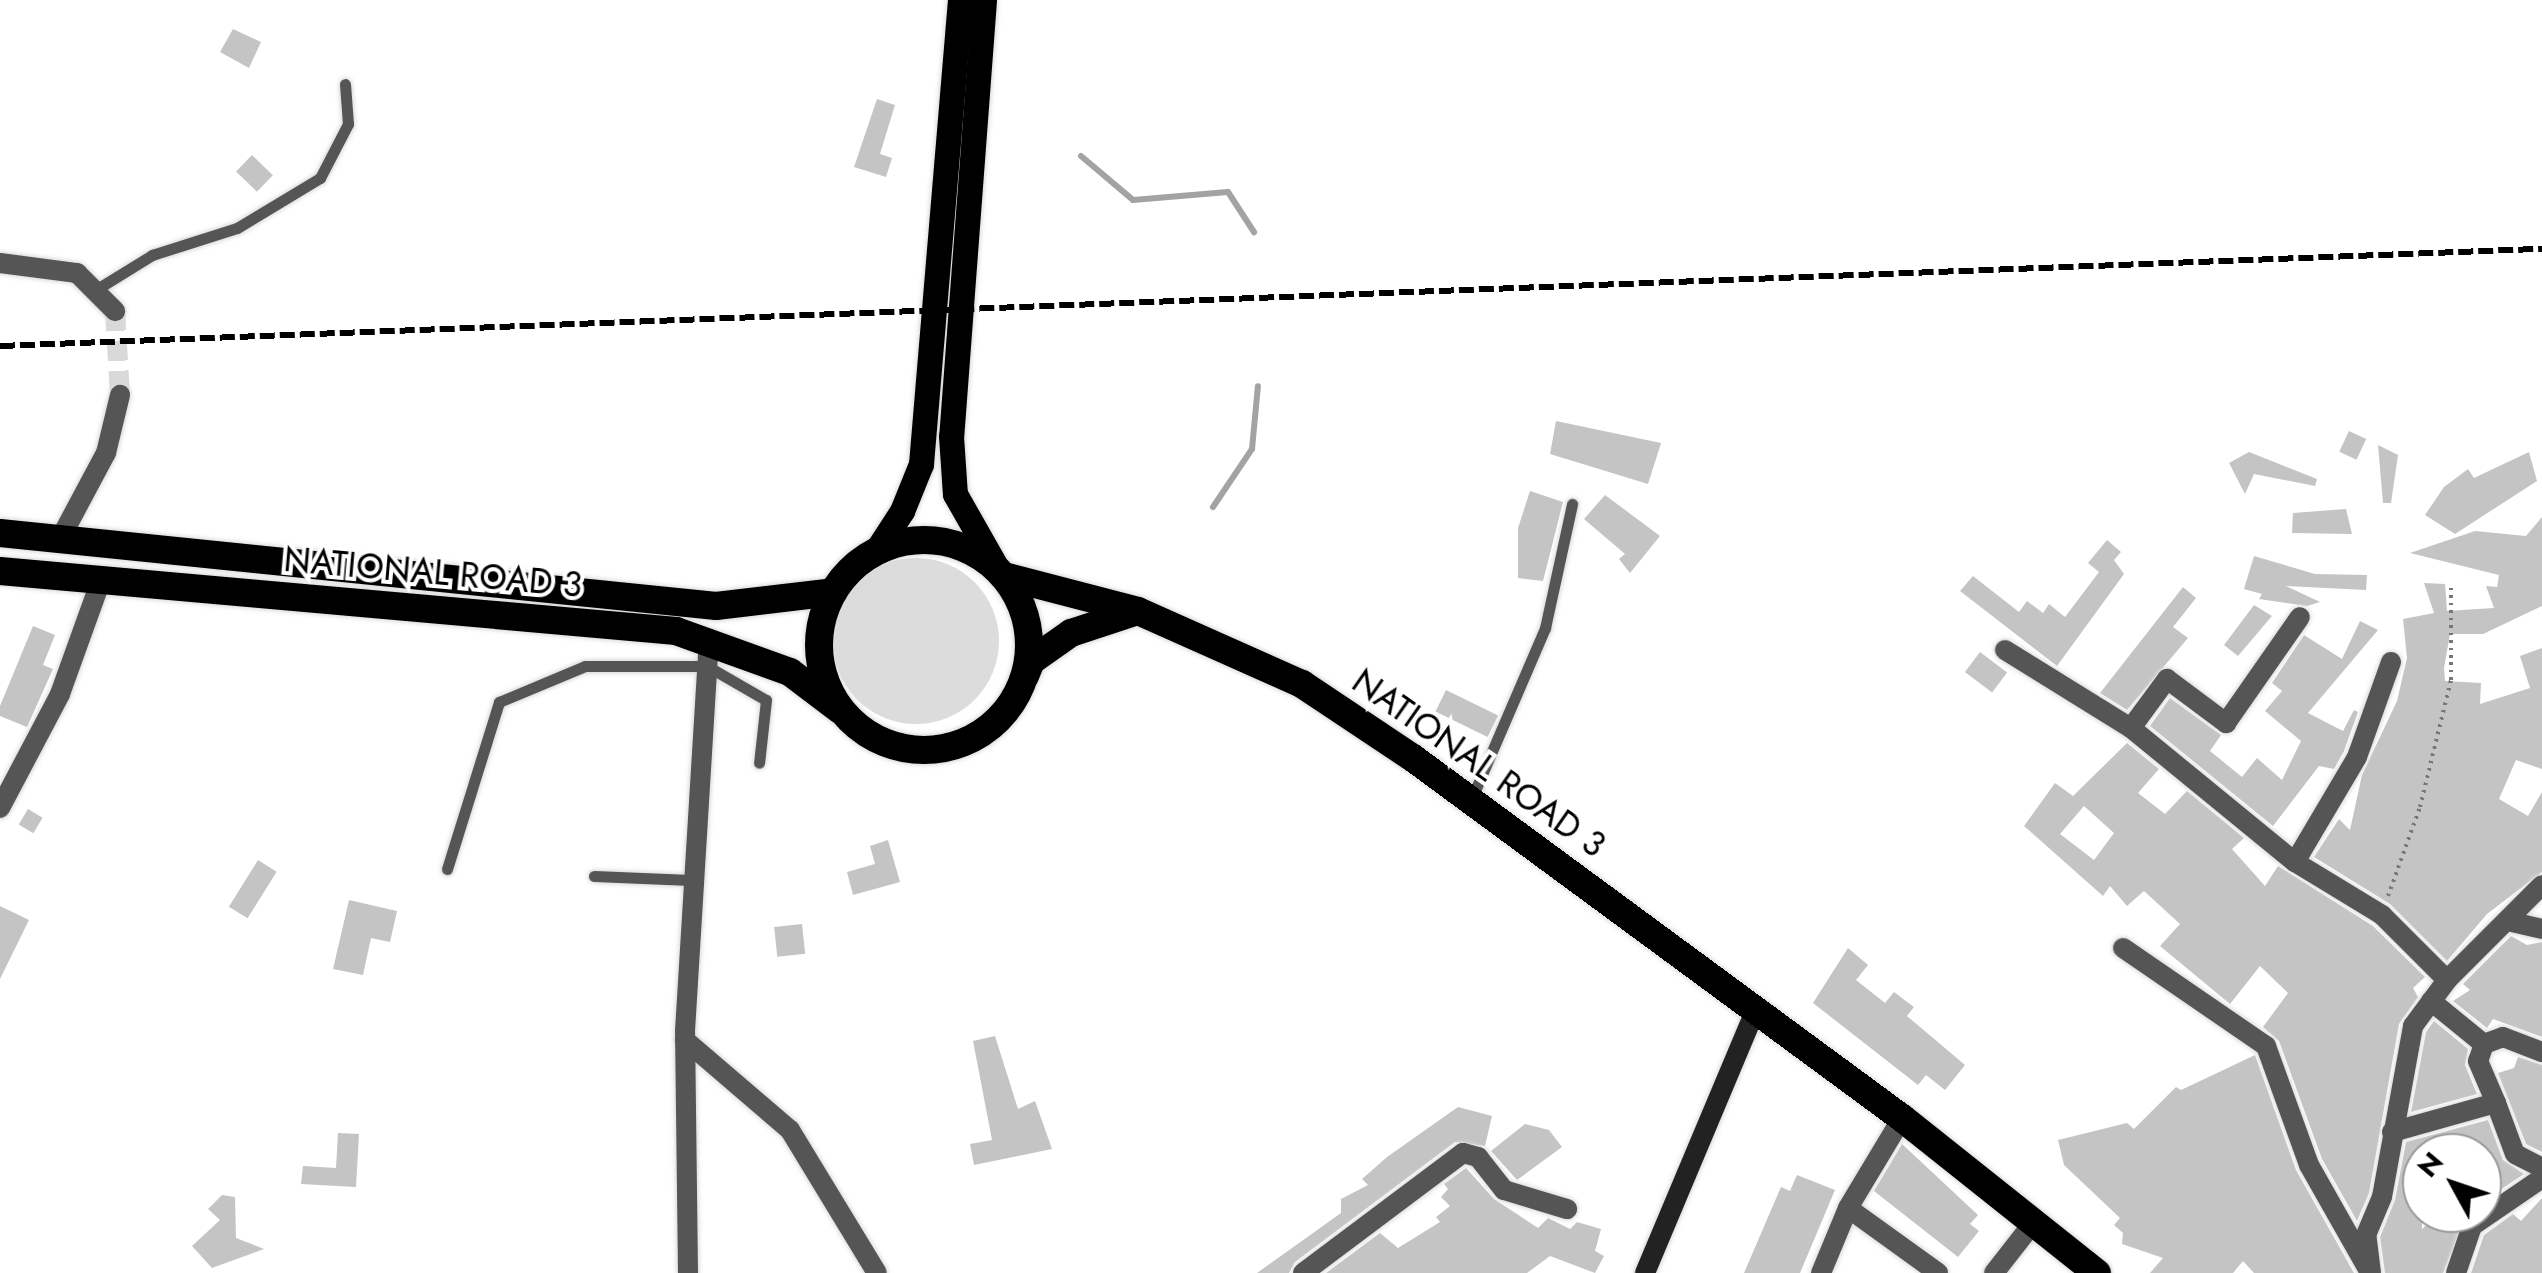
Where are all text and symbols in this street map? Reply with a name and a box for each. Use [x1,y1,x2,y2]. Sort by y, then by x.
street label: NATIONAL ROAD 3 [282,538,584,606]
street label: NATIONAL ROAD 3 [1344,660,1614,866]
north arrow [2402,1133,2502,1233]
text: N [2407,1143,2453,1186]

